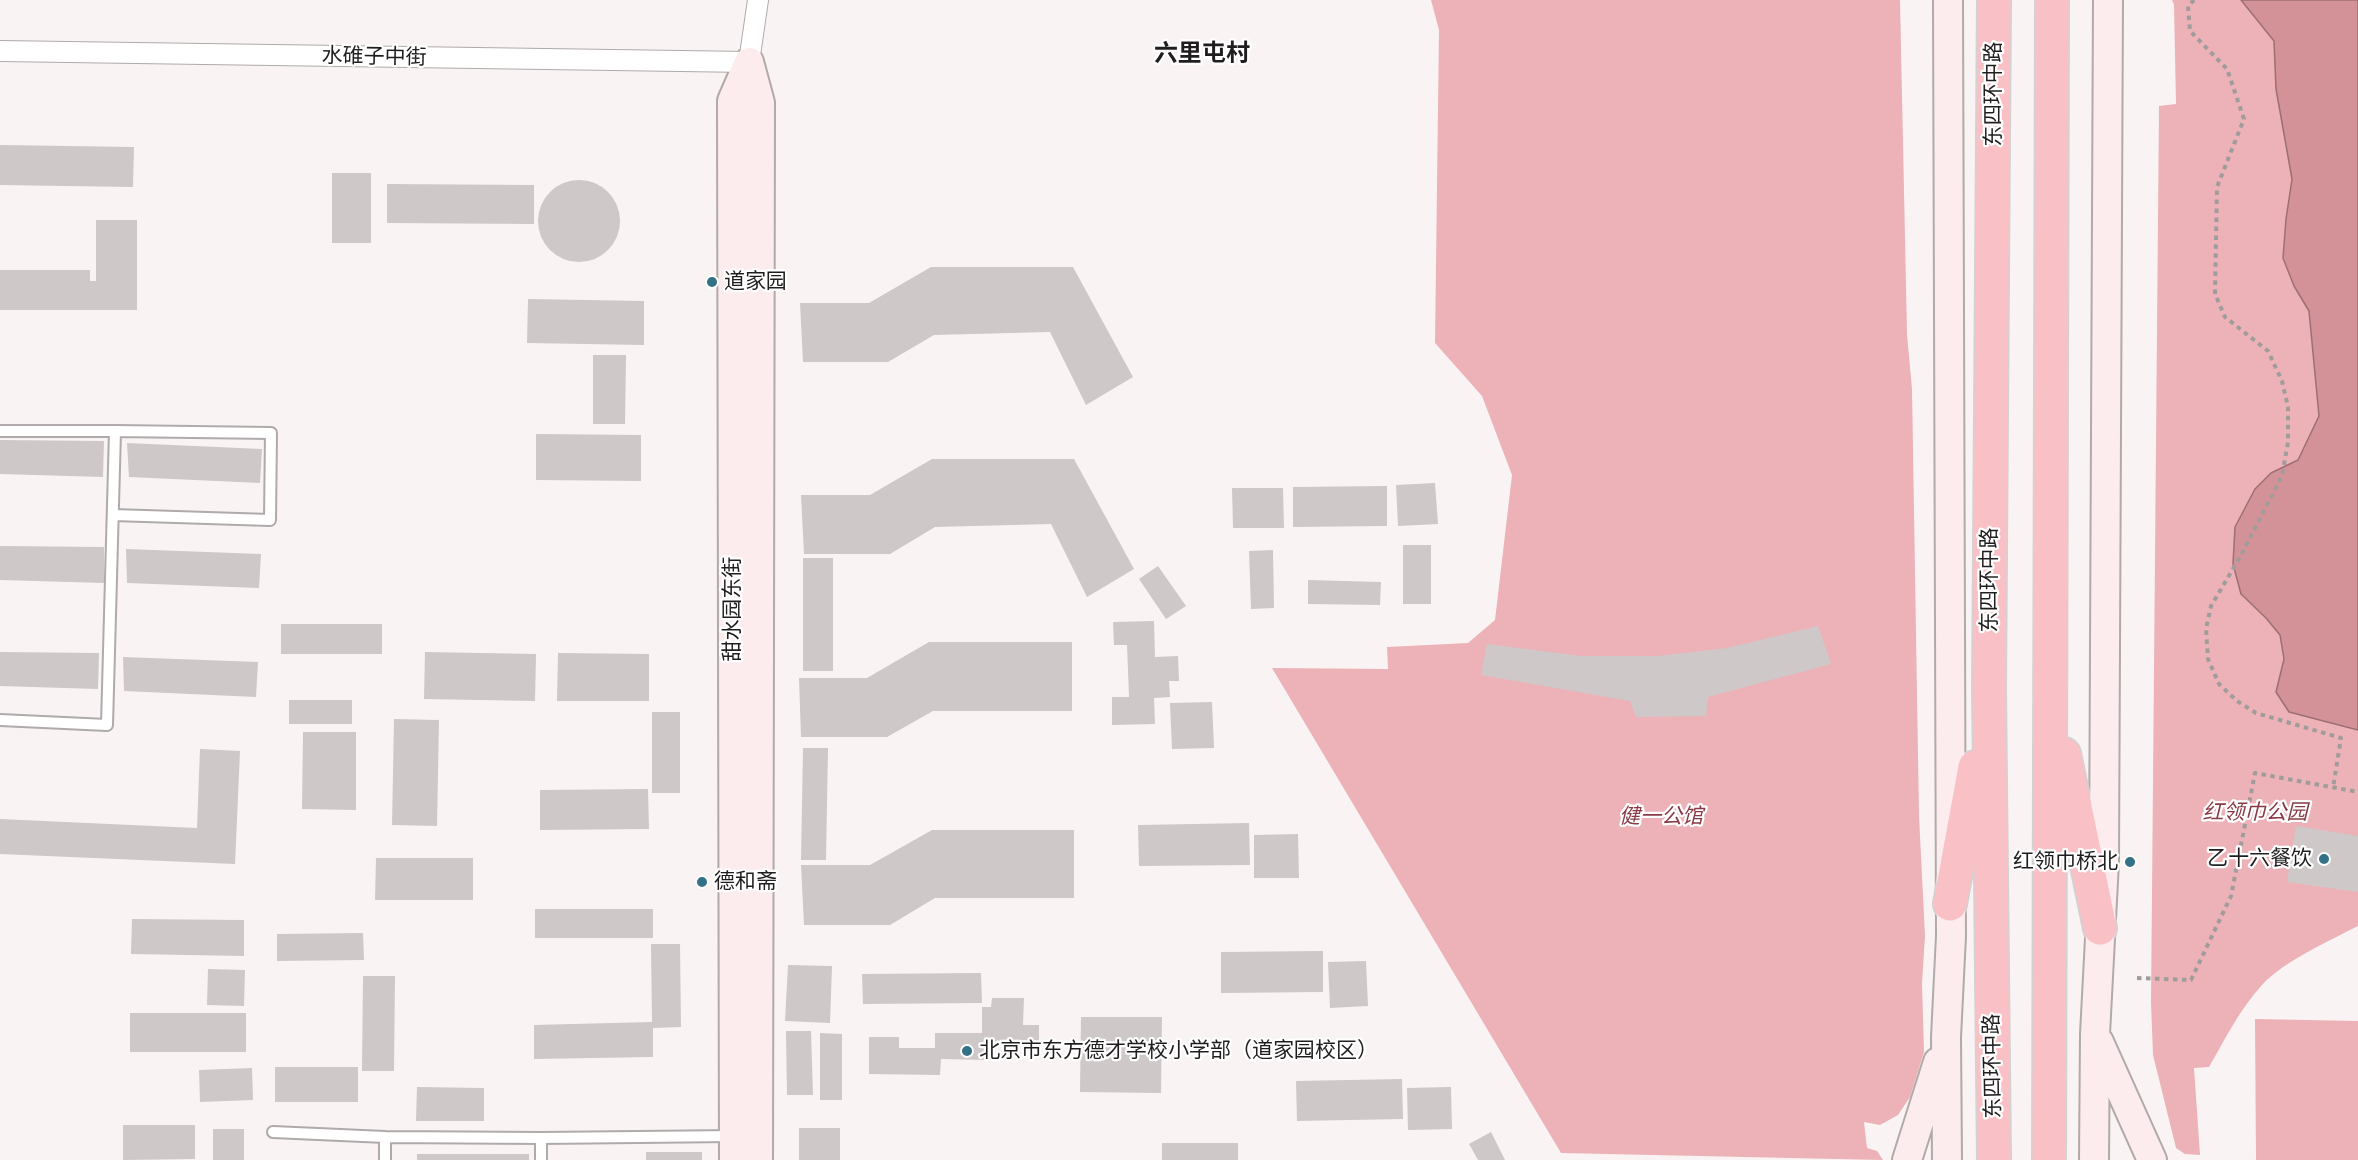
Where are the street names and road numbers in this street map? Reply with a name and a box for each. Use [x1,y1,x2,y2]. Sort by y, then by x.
street label: 东四环中路 [1981,42,2007,146]
street label: 水碓子中街 [321,43,427,71]
street label: 东四环中路 [1977,528,2003,632]
street label: 甜水园东街 [720,557,746,661]
street label: 东四环中路 [1979,1013,2007,1119]

